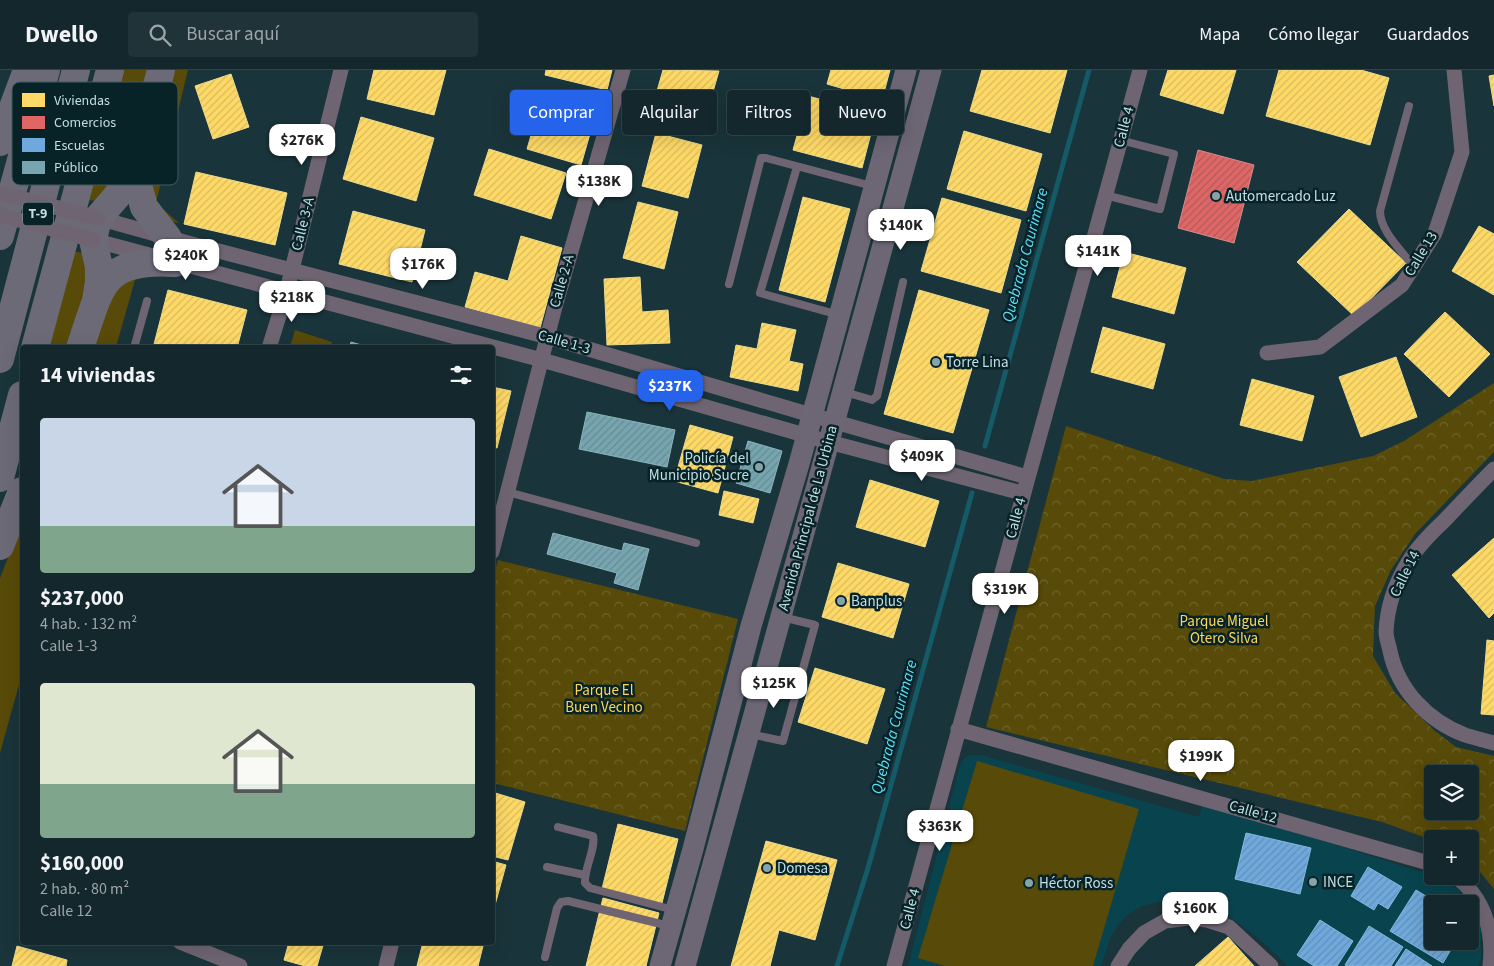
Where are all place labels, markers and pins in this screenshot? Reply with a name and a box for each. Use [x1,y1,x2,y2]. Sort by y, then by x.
pin: $276K [267,124,337,166]
pin: $138K [564,164,634,207]
place label: Automercado Luz [1226,186,1336,207]
marker: Automercado Luz [1210,190,1222,202]
pin: $140K [866,208,936,251]
pin: $141K [1063,234,1133,277]
pin: $240K [151,238,221,281]
pin: $176K [388,248,458,290]
pin: $218K [257,280,327,323]
place label: Torre Lina [946,352,1009,373]
marker: Torre Lina [930,356,942,368]
pin: $237K [635,370,705,412]
pin: $409K [887,440,957,482]
place label: Policía del Municipio Sucre [649,448,749,486]
marker: Policía del Municipio Sucre [753,461,765,473]
pin: $319K [970,572,1040,615]
place label: Banplus [851,591,902,612]
marker: Banplus [835,595,847,607]
pin: $125K [739,666,809,709]
pin: $199K [1166,740,1236,782]
pin: $363K [905,810,975,852]
place label: Domesa [777,858,828,879]
marker: Domesa [761,862,773,874]
place label: INCE [1323,872,1353,893]
place label: Héctor Ross [1039,873,1113,894]
marker: INCE [1307,876,1319,888]
marker: Héctor Ross [1023,877,1035,889]
pin: $160K [1160,892,1230,934]

